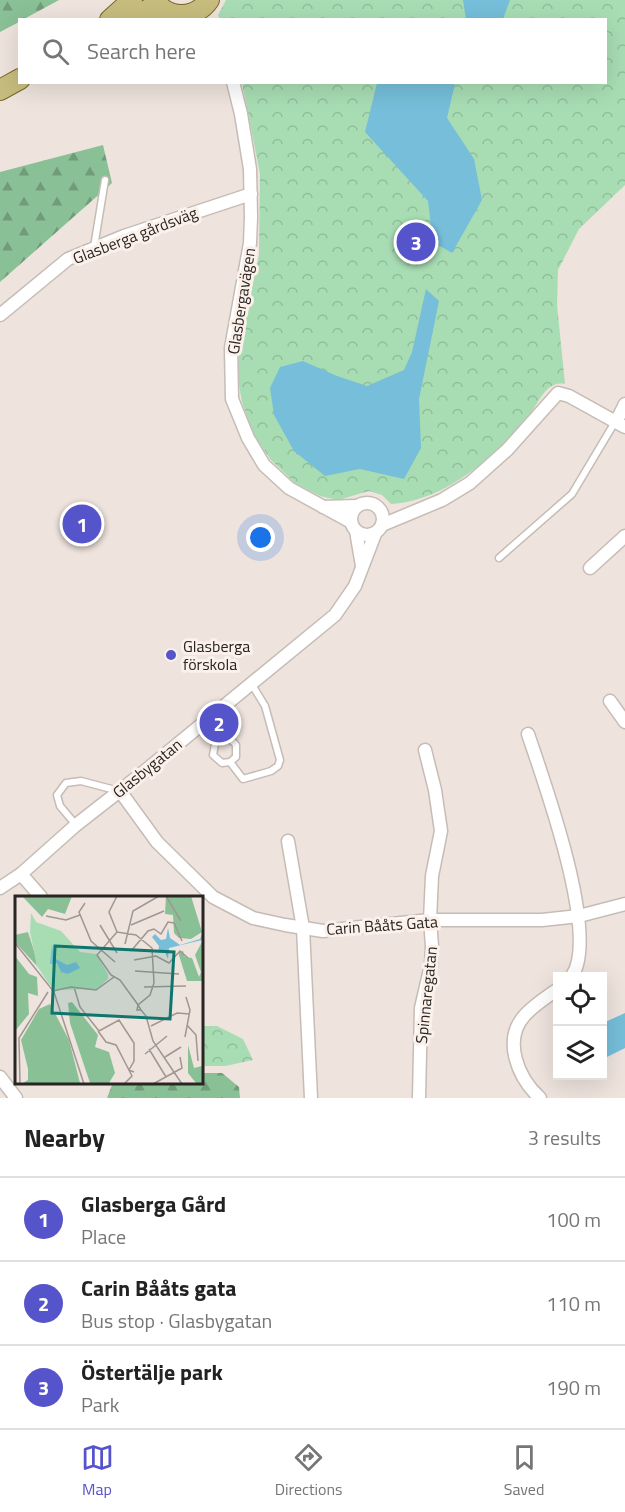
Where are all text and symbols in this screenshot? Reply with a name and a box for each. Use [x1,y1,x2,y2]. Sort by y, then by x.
search box [18,18,607,84]
text: Search here [87,34,196,68]
icon: search [39,35,72,68]
street label: Glasberga gårdsväg [69,200,201,270]
pin: 3 [396,220,436,264]
street label: Glasbergavägen [221,246,261,356]
pin: 1 [62,502,101,546]
your location [246,523,275,552]
place label: Glasberga förskola [183,634,250,676]
marker: Glasberga förskola [164,648,178,662]
pin: 2 [200,700,238,746]
street label: Glasbygatan [107,732,187,804]
inset map [15,896,202,1083]
street label: Carin Bååts Gata [325,909,439,941]
street label: Spinnaregatan [409,945,443,1045]
map controls [553,972,607,1080]
button: locate [553,972,607,1026]
button: layers [553,1026,607,1080]
text: Nearby [24,1118,105,1157]
text: 3 results [528,1122,601,1153]
text: Glasberga Gård [81,1187,226,1221]
text: 1 [38,1204,49,1235]
text: 100 m [546,1204,601,1235]
text: Place [81,1221,126,1252]
text: Carin Bååts gata [81,1271,236,1305]
text: 2 [38,1288,49,1319]
text: 110 m [546,1288,601,1319]
text: Bus stop · Glasbygatan [81,1305,272,1336]
text: Östertälje park [81,1355,223,1389]
text: 3 [38,1372,49,1403]
text: 190 m [546,1372,601,1403]
text: Park [81,1389,119,1420]
tab: Map [81,1441,114,1501]
tab: Directions [275,1441,343,1501]
tab: Saved [504,1441,544,1501]

